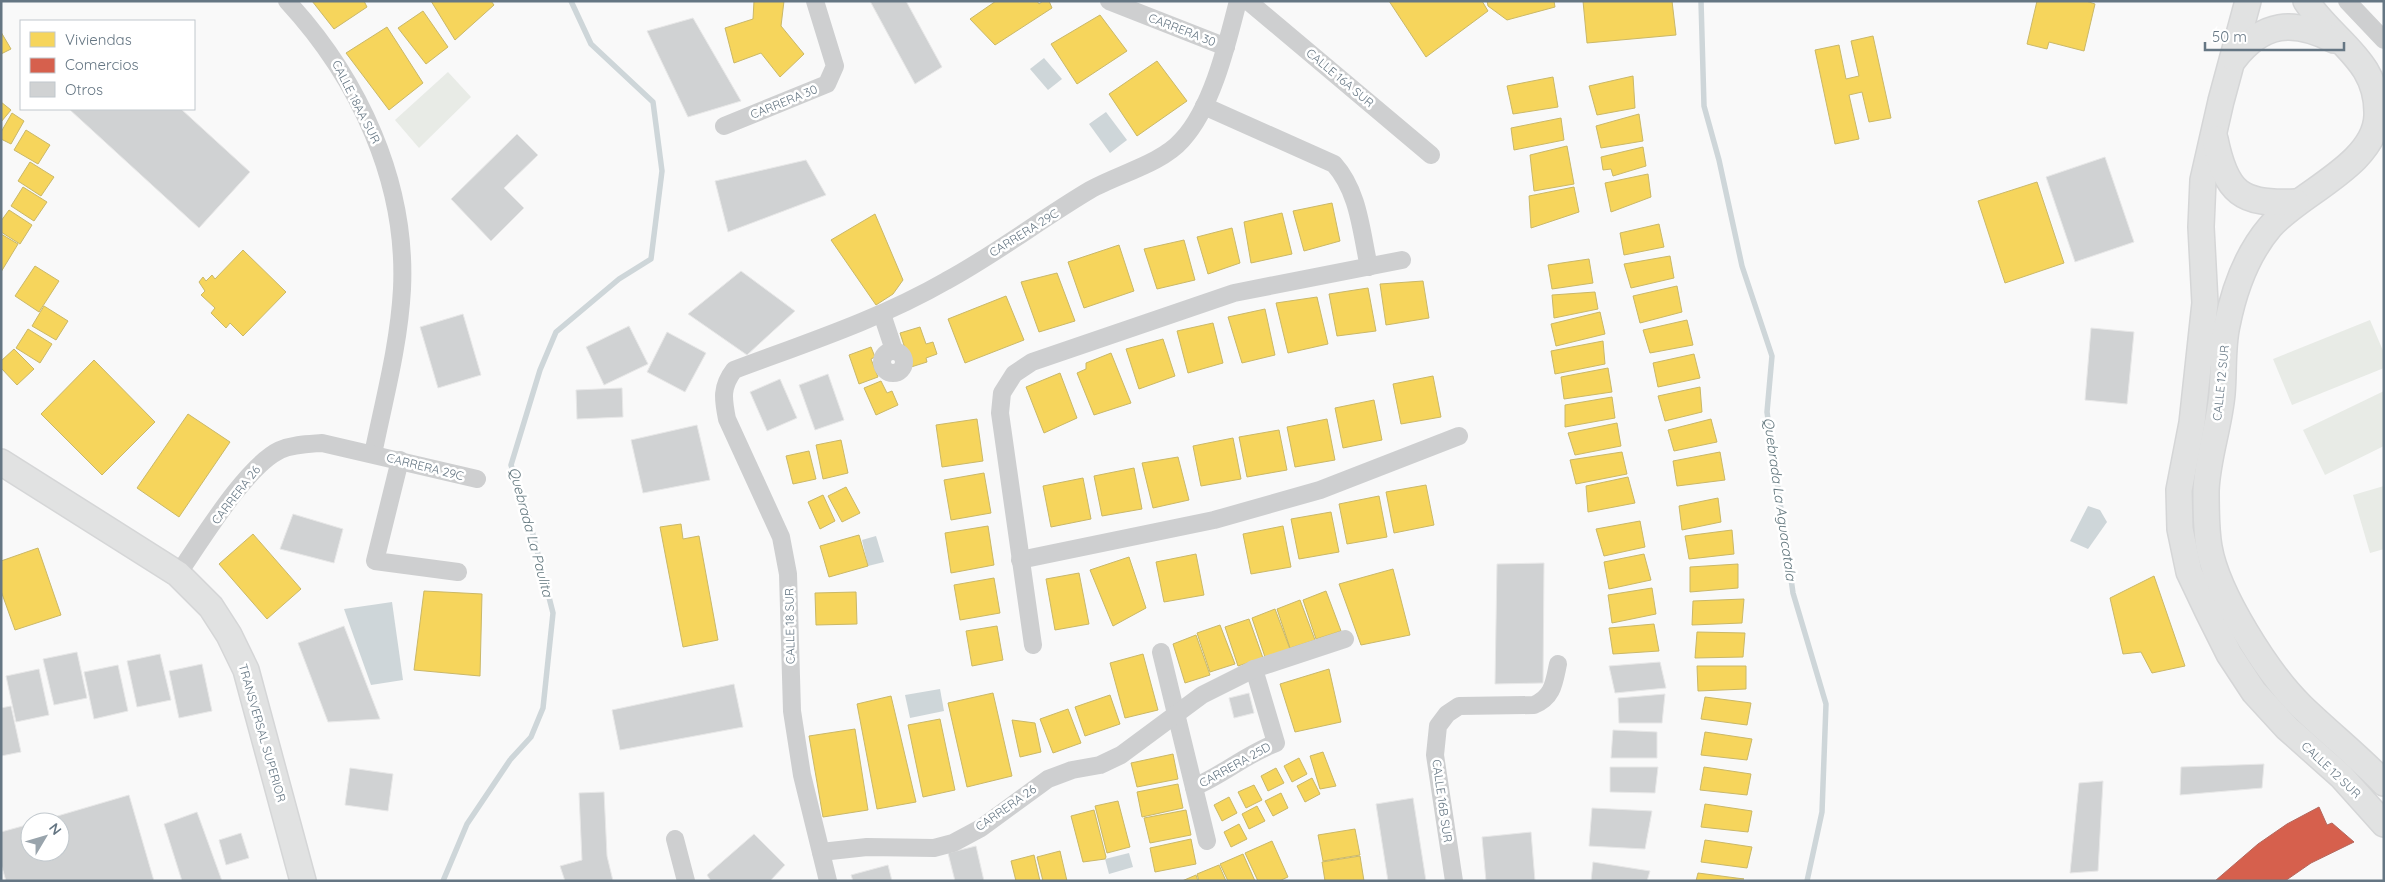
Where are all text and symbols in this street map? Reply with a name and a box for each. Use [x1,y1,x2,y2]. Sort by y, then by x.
street label: CARRERA 30 [1146,10,1218,49]
legend [20,20,195,110]
scale bar [2205,20,2344,52]
text: 50 m [2212,27,2247,46]
text: Viviendas [65,30,132,49]
street label: CALLE 16A SUR [1303,45,1377,110]
text: Comercios [65,55,139,74]
street label: CALLE 18AA SUR [329,58,384,146]
text: Otros [65,80,103,99]
street label: CARRERA 30 [748,81,820,122]
street label: CARRERA 29C [986,205,1061,260]
street label: CALLE 12 SUR [2209,344,2232,422]
water label: Quebrada La Aguacatala [1760,416,1801,583]
street label: CARRERA 29C [385,450,465,483]
street label: CARRERA 26 [208,462,264,527]
water label: Quebrada La Paulita [505,465,557,600]
street label: CALLE 18 SUR [781,588,798,664]
street label: TRANSVERSAL SUPERIOR [236,662,289,804]
street label: CALLE 12 SUR [2298,738,2364,801]
street label: CARRERA 25D [1196,739,1273,790]
street label: CALLE 16B SUR [1429,758,1456,843]
street label: CARRERA 26 [972,781,1039,834]
north arrow [20,812,70,862]
text: N [45,819,66,839]

